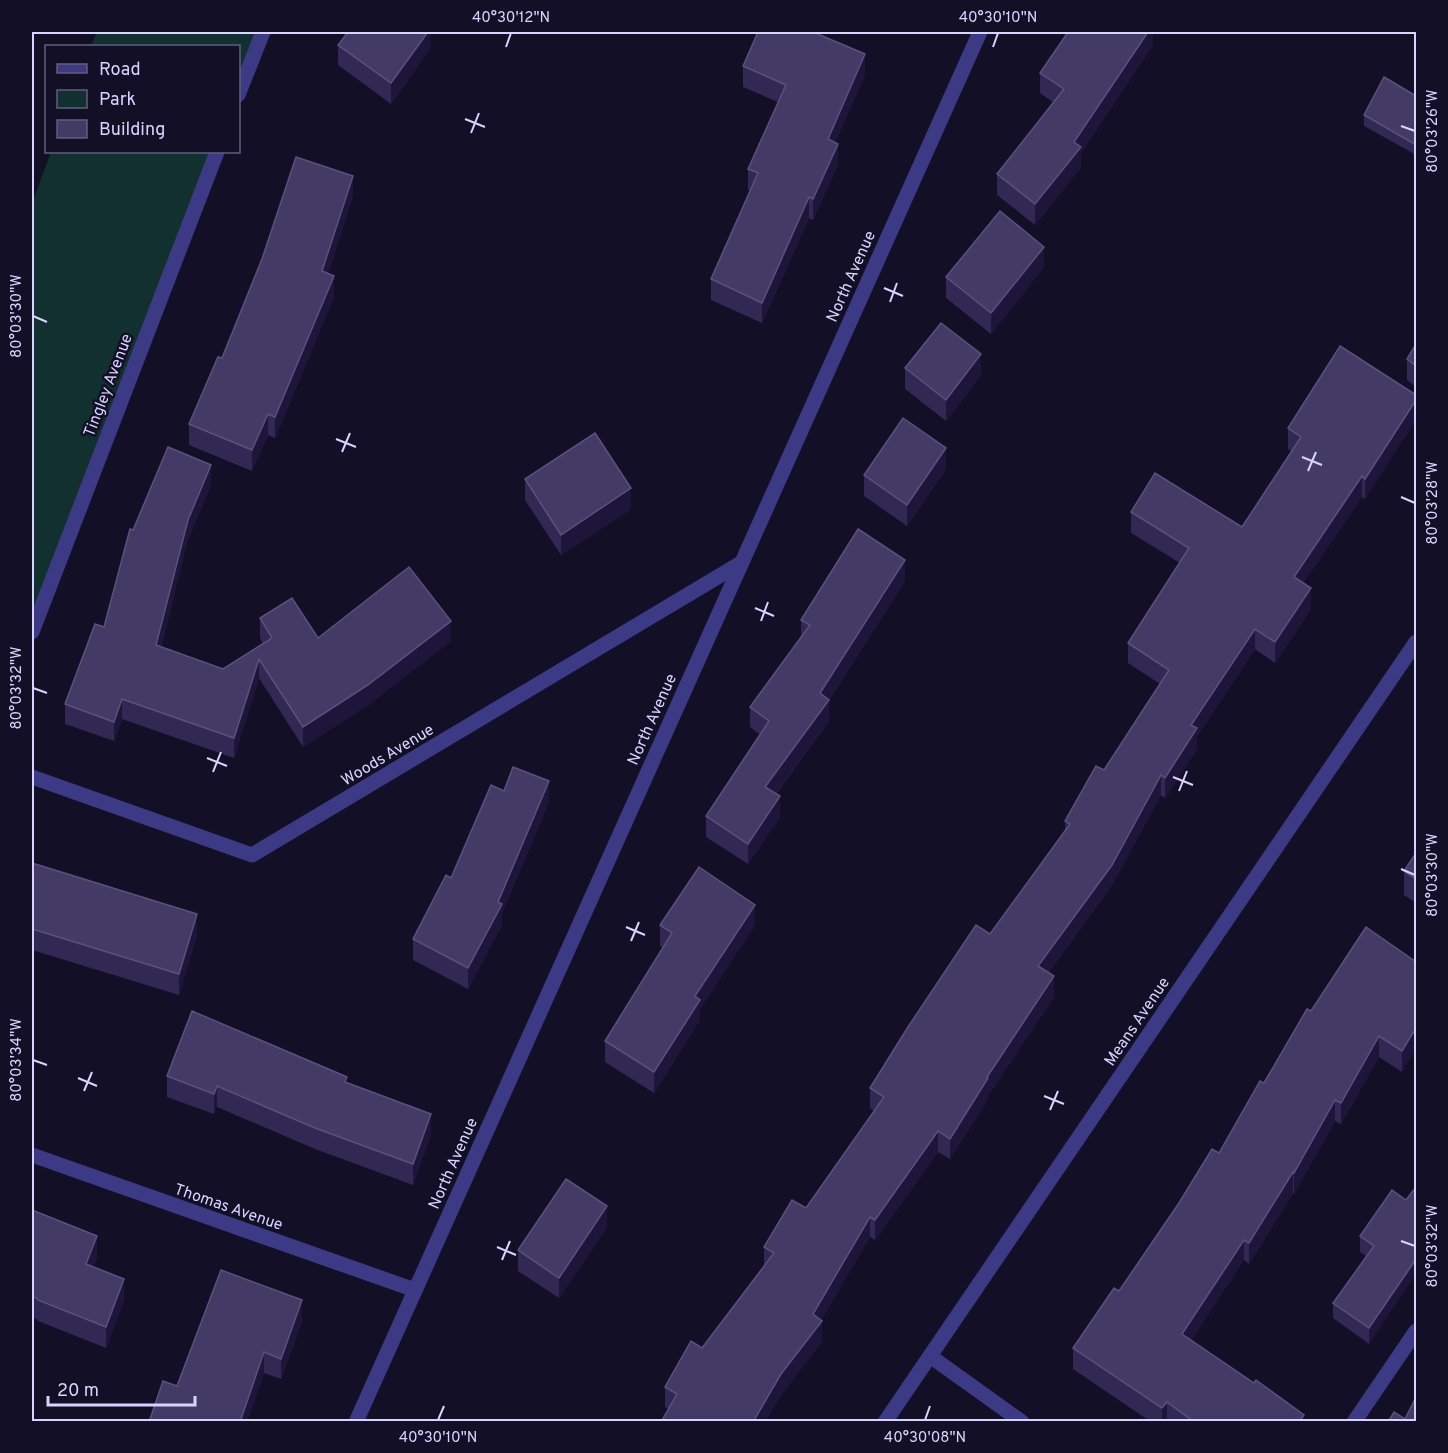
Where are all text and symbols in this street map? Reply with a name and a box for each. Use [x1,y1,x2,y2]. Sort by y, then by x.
text: 40°30'12"N [472,9,550,28]
text: 40°30'10"N [959,9,1037,28]
legend [45,45,240,153]
text: Road [99,59,141,82]
text: Park [99,89,136,112]
text: 80°03'26"W [1424,89,1443,173]
text: Building [99,119,165,142]
street label: North Avenue [823,228,881,326]
text: 80°03'30"W [8,274,27,358]
street label: Tingley Avenue [80,331,138,440]
text: 80°03'28"W [1424,461,1443,545]
text: 80°03'32"W [8,646,27,730]
street label: North Avenue [624,671,682,769]
street label: Woods Avenue [338,720,438,791]
text: 80°03'30"W [1424,833,1443,917]
street label: Means Avenue [1101,974,1175,1070]
text: 80°03'34"W [8,1018,27,1102]
street label: North Avenue [425,1115,483,1213]
street label: Thomas Avenue [171,1180,285,1236]
text: 80°03'32"W [1424,1204,1443,1288]
scale bar [48,1369,195,1407]
text: 20 m [57,1380,99,1403]
text: 40°30'10"N [399,1429,477,1448]
text: 40°30'08"N [884,1429,966,1448]

